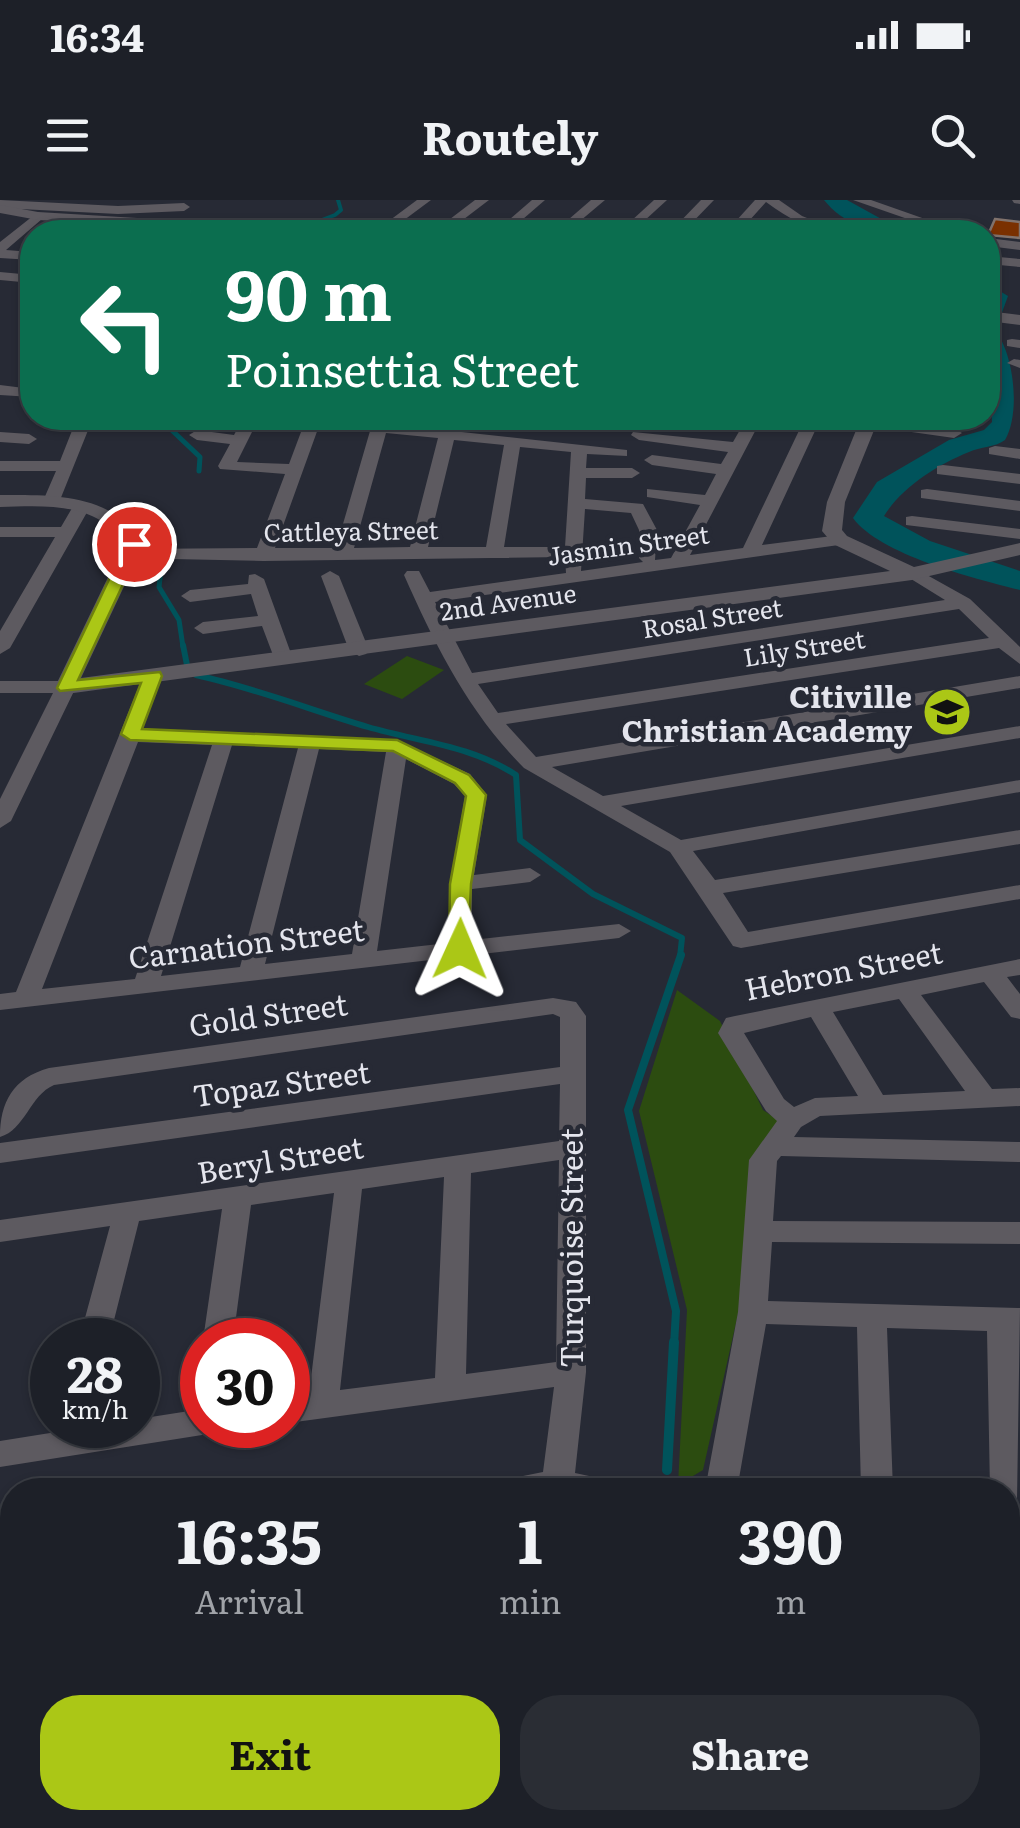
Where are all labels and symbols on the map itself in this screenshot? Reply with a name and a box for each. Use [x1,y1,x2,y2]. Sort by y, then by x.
pin [92,502,177,587]
street label: Cattleya Street [263,510,439,550]
street label: Jasmin Street [545,514,711,574]
street label: 2nd Avenue [438,573,579,629]
street label: Rosal Street [639,588,785,646]
street label: Lily Street [740,619,868,675]
place label: Citiville Christian Academy [621,673,913,751]
school or university icon: Citiville Christian Academy [921,686,973,738]
position arrow [408,897,512,1001]
street label: Carnation Street [126,906,366,978]
street label: Hebron Street [740,928,946,1010]
street label: Gold Street [186,980,350,1046]
street label: Topaz Street [190,1048,372,1116]
street label: Beryl Street [194,1123,366,1193]
street label: Turquoise Street [548,1128,592,1368]
speed limit sign: 30 [180,1318,310,1448]

